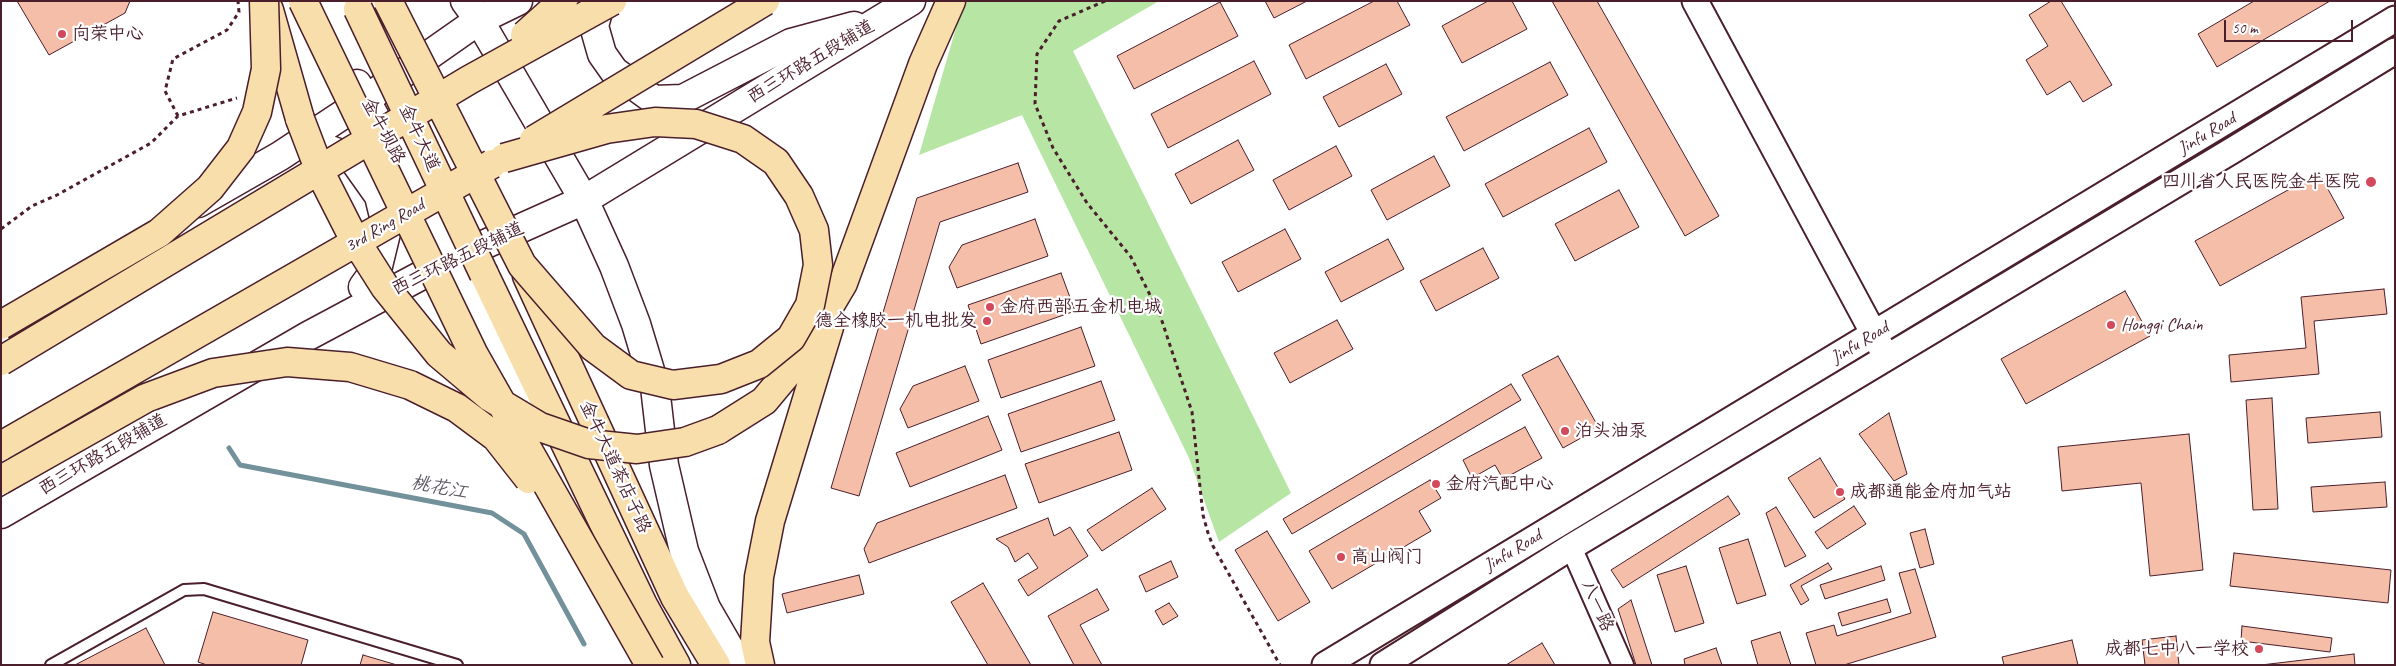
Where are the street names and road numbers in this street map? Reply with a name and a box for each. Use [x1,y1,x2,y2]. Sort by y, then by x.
street label: 西三环路五段辅道 [744,16,878,108]
street label: 金牛坝路 [357,94,409,168]
street label: 金牛大道 [394,101,444,175]
street label: Jinfu Road [2174,108,2240,160]
street label: 3rd Ring Road [341,195,429,257]
street label: 西三环路五段辅道 [389,218,527,300]
street label: Jinfu Road [1827,317,1893,369]
street label: 金牛大道茶店子路 [575,397,655,537]
street label: 西三环路五段辅道 [35,410,171,500]
street label: Jinfu Road [1480,525,1546,577]
street label: 八一路 [1576,577,1618,635]

